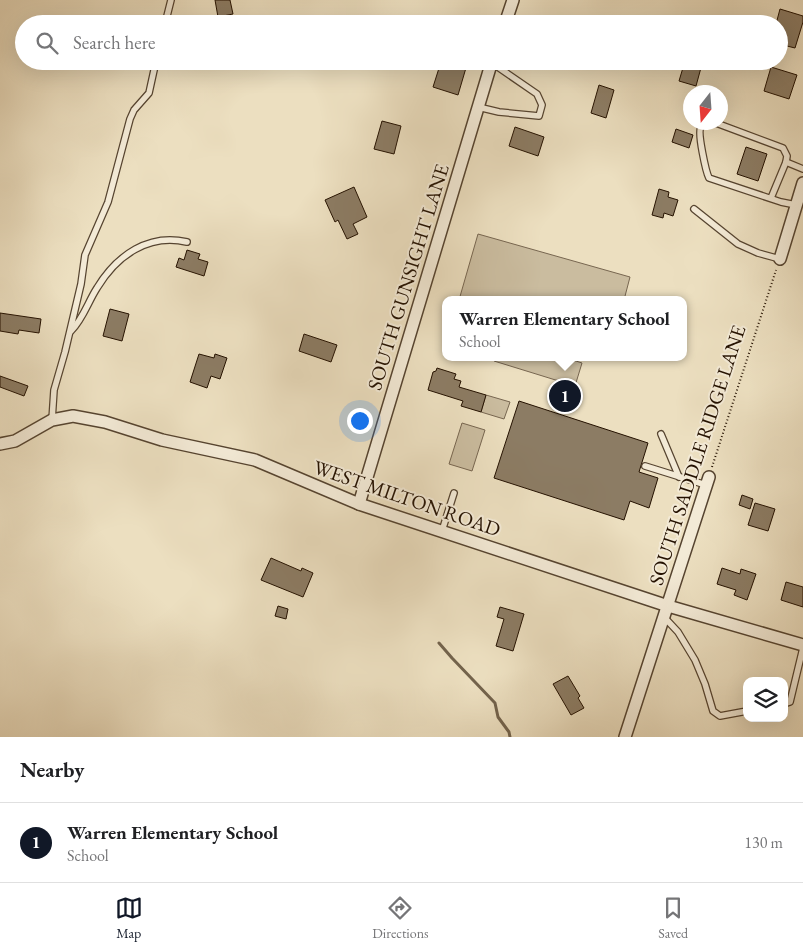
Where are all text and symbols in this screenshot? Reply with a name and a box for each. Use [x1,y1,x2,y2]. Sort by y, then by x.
search box [15,15,788,70]
icon: search [33,29,61,57]
text: Search here [73,30,155,55]
north arrow [683,85,728,130]
street label: SOUTH GUNSIGHT LANE [361,161,455,393]
popup [442,296,687,361]
text: Warren Elementary School [459,306,670,331]
street label: SOUTH SADDLE RIDGE LANE [643,322,751,588]
text: School [459,331,501,352]
pin: 1 [549,377,581,415]
your location [347,408,373,434]
street label: WEST MILTON ROAD [310,454,504,542]
map controls [743,677,788,722]
button: layers [743,677,788,722]
text: Nearby [20,756,84,783]
text: Warren Elementary School [67,820,278,845]
text: 1 [32,832,40,853]
text: 130 m [744,832,783,853]
text: School [67,845,109,866]
tab: Map [115,894,143,942]
tab: Directions [372,894,429,942]
tab: Saved [658,894,688,942]

